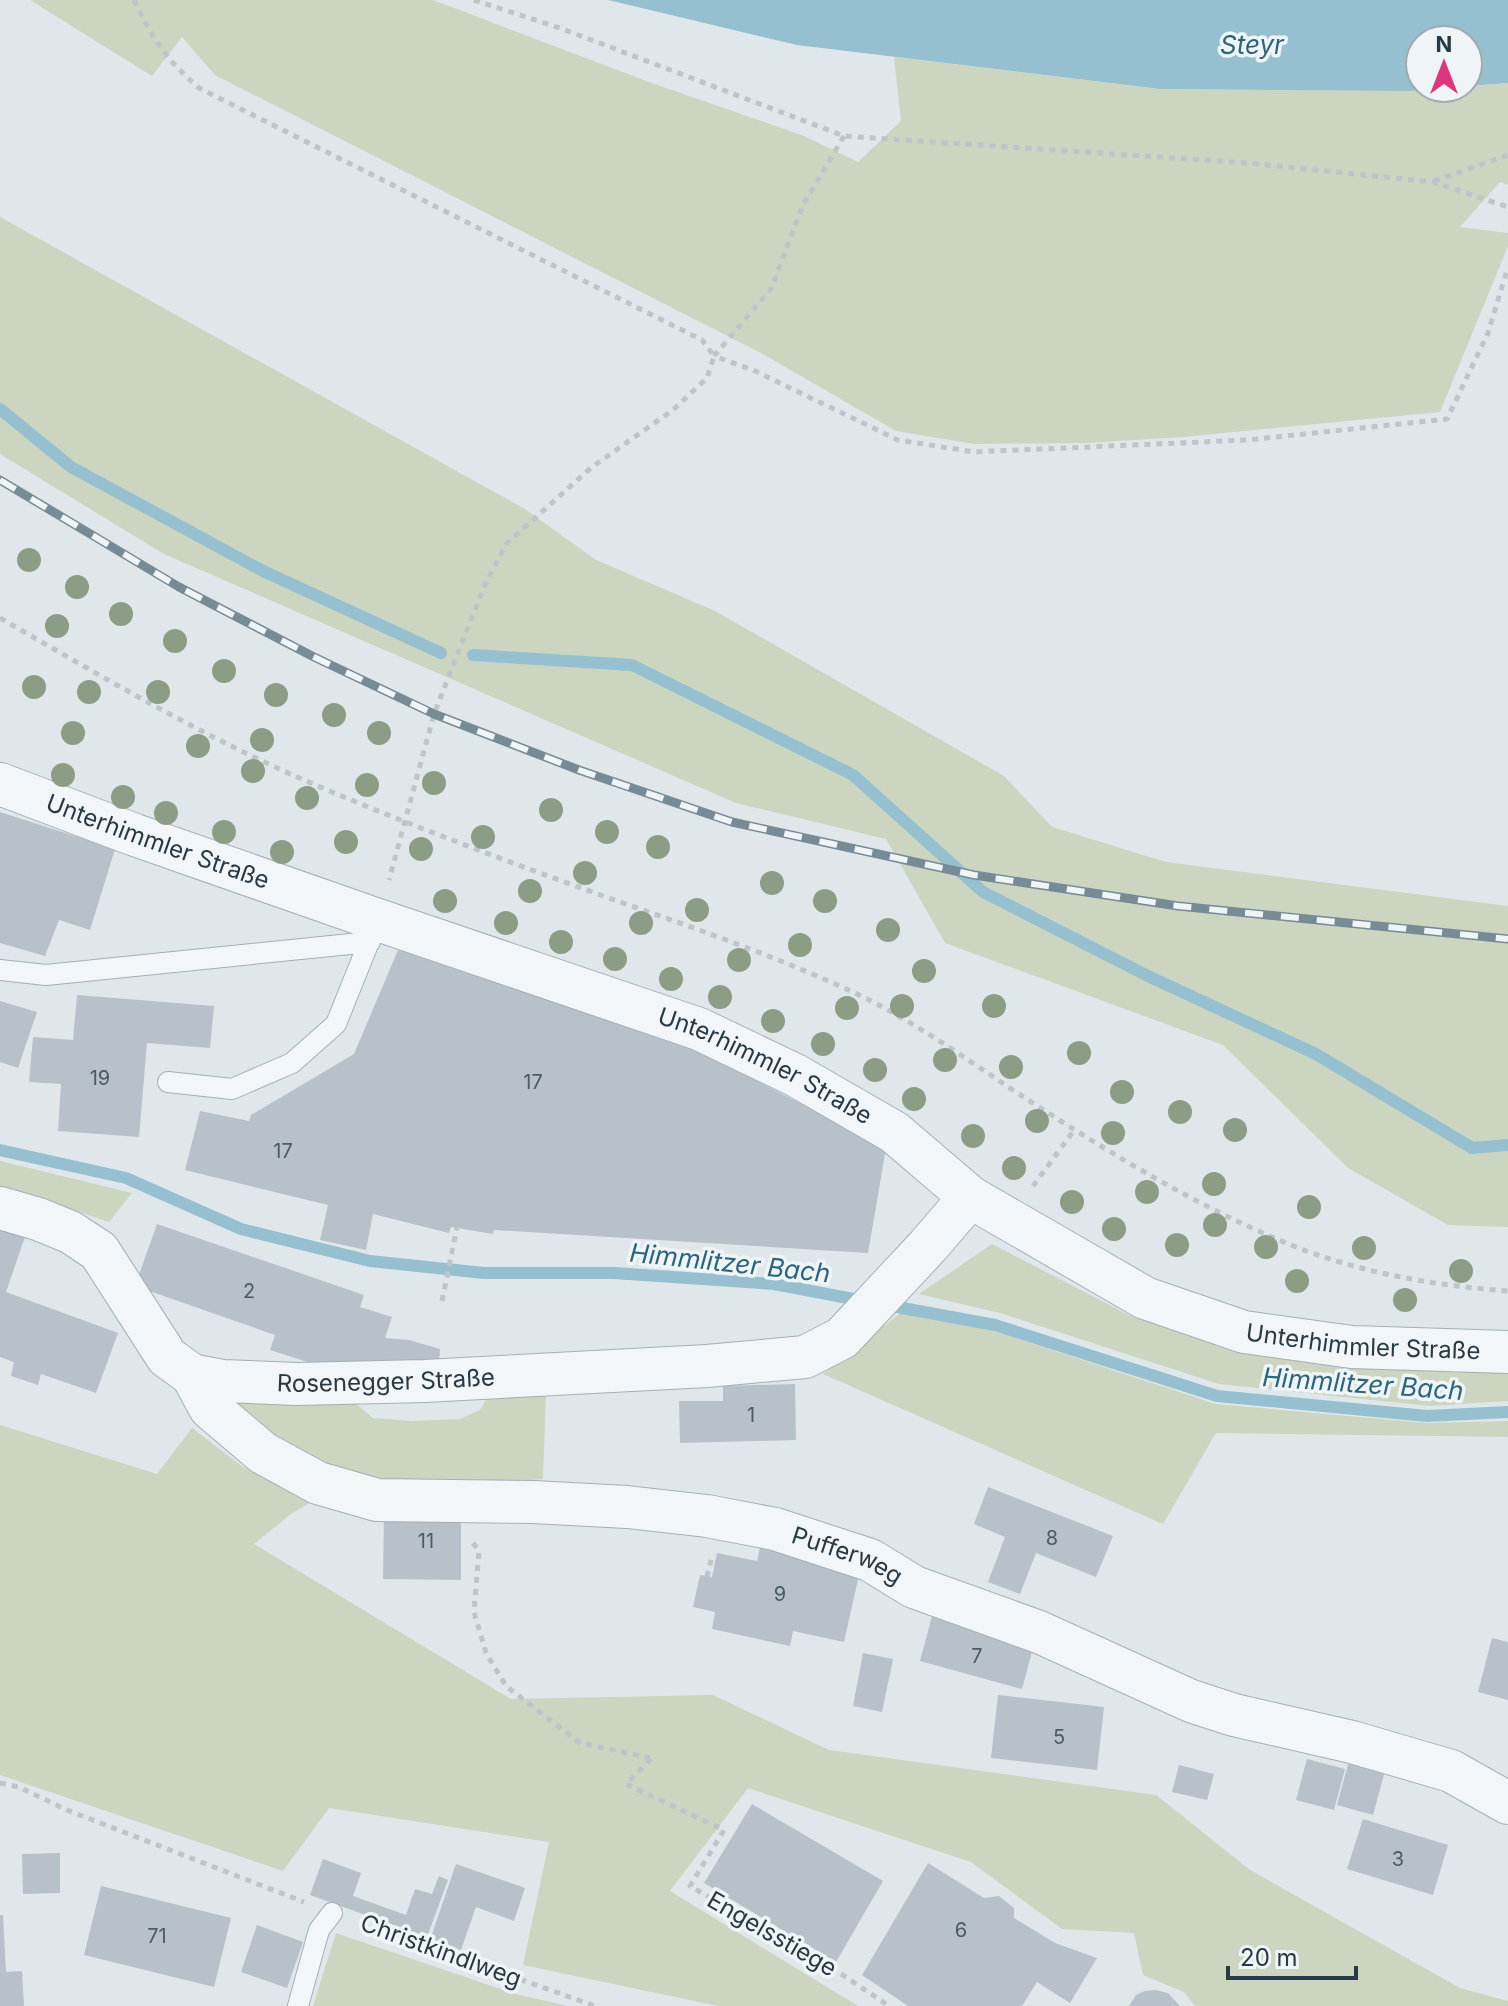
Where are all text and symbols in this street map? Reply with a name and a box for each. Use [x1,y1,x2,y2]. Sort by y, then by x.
north arrow [1404,24,1484,104]
water label: Steyr [1220,29,1285,60]
text: N [1436,31,1452,57]
street label: Unterhimmler Straße [42,788,273,895]
street label: Unterhimmler Straße [654,1001,877,1130]
house number: 19 [90,1066,110,1090]
house number: 17 [523,1070,543,1094]
house number: 17 [273,1139,293,1163]
water label: Himmlitzer Bach [628,1237,832,1288]
house number: 2 [243,1279,255,1303]
street label: Unterhimmler Straße [1244,1317,1481,1365]
water label: Himmlitzer Bach [1261,1361,1465,1406]
street label: Rosenegger Straße [276,1362,496,1398]
house number: 1 [747,1403,755,1427]
street label: Pufferweg [788,1520,908,1590]
house number: 8 [1046,1526,1058,1550]
house number: 11 [418,1529,434,1553]
house number: 9 [774,1582,786,1606]
house number: 7 [971,1644,983,1668]
house number: 5 [1053,1725,1065,1749]
house number: 3 [1392,1847,1404,1871]
street label: Engelsstiege [702,1885,842,1982]
street label: Christkindlweg [357,1908,526,1993]
house number: 6 [955,1918,967,1942]
house number: 71 [147,1924,167,1948]
scale bar [1228,1930,1356,1980]
text: 20 m [1240,1943,1298,1972]

